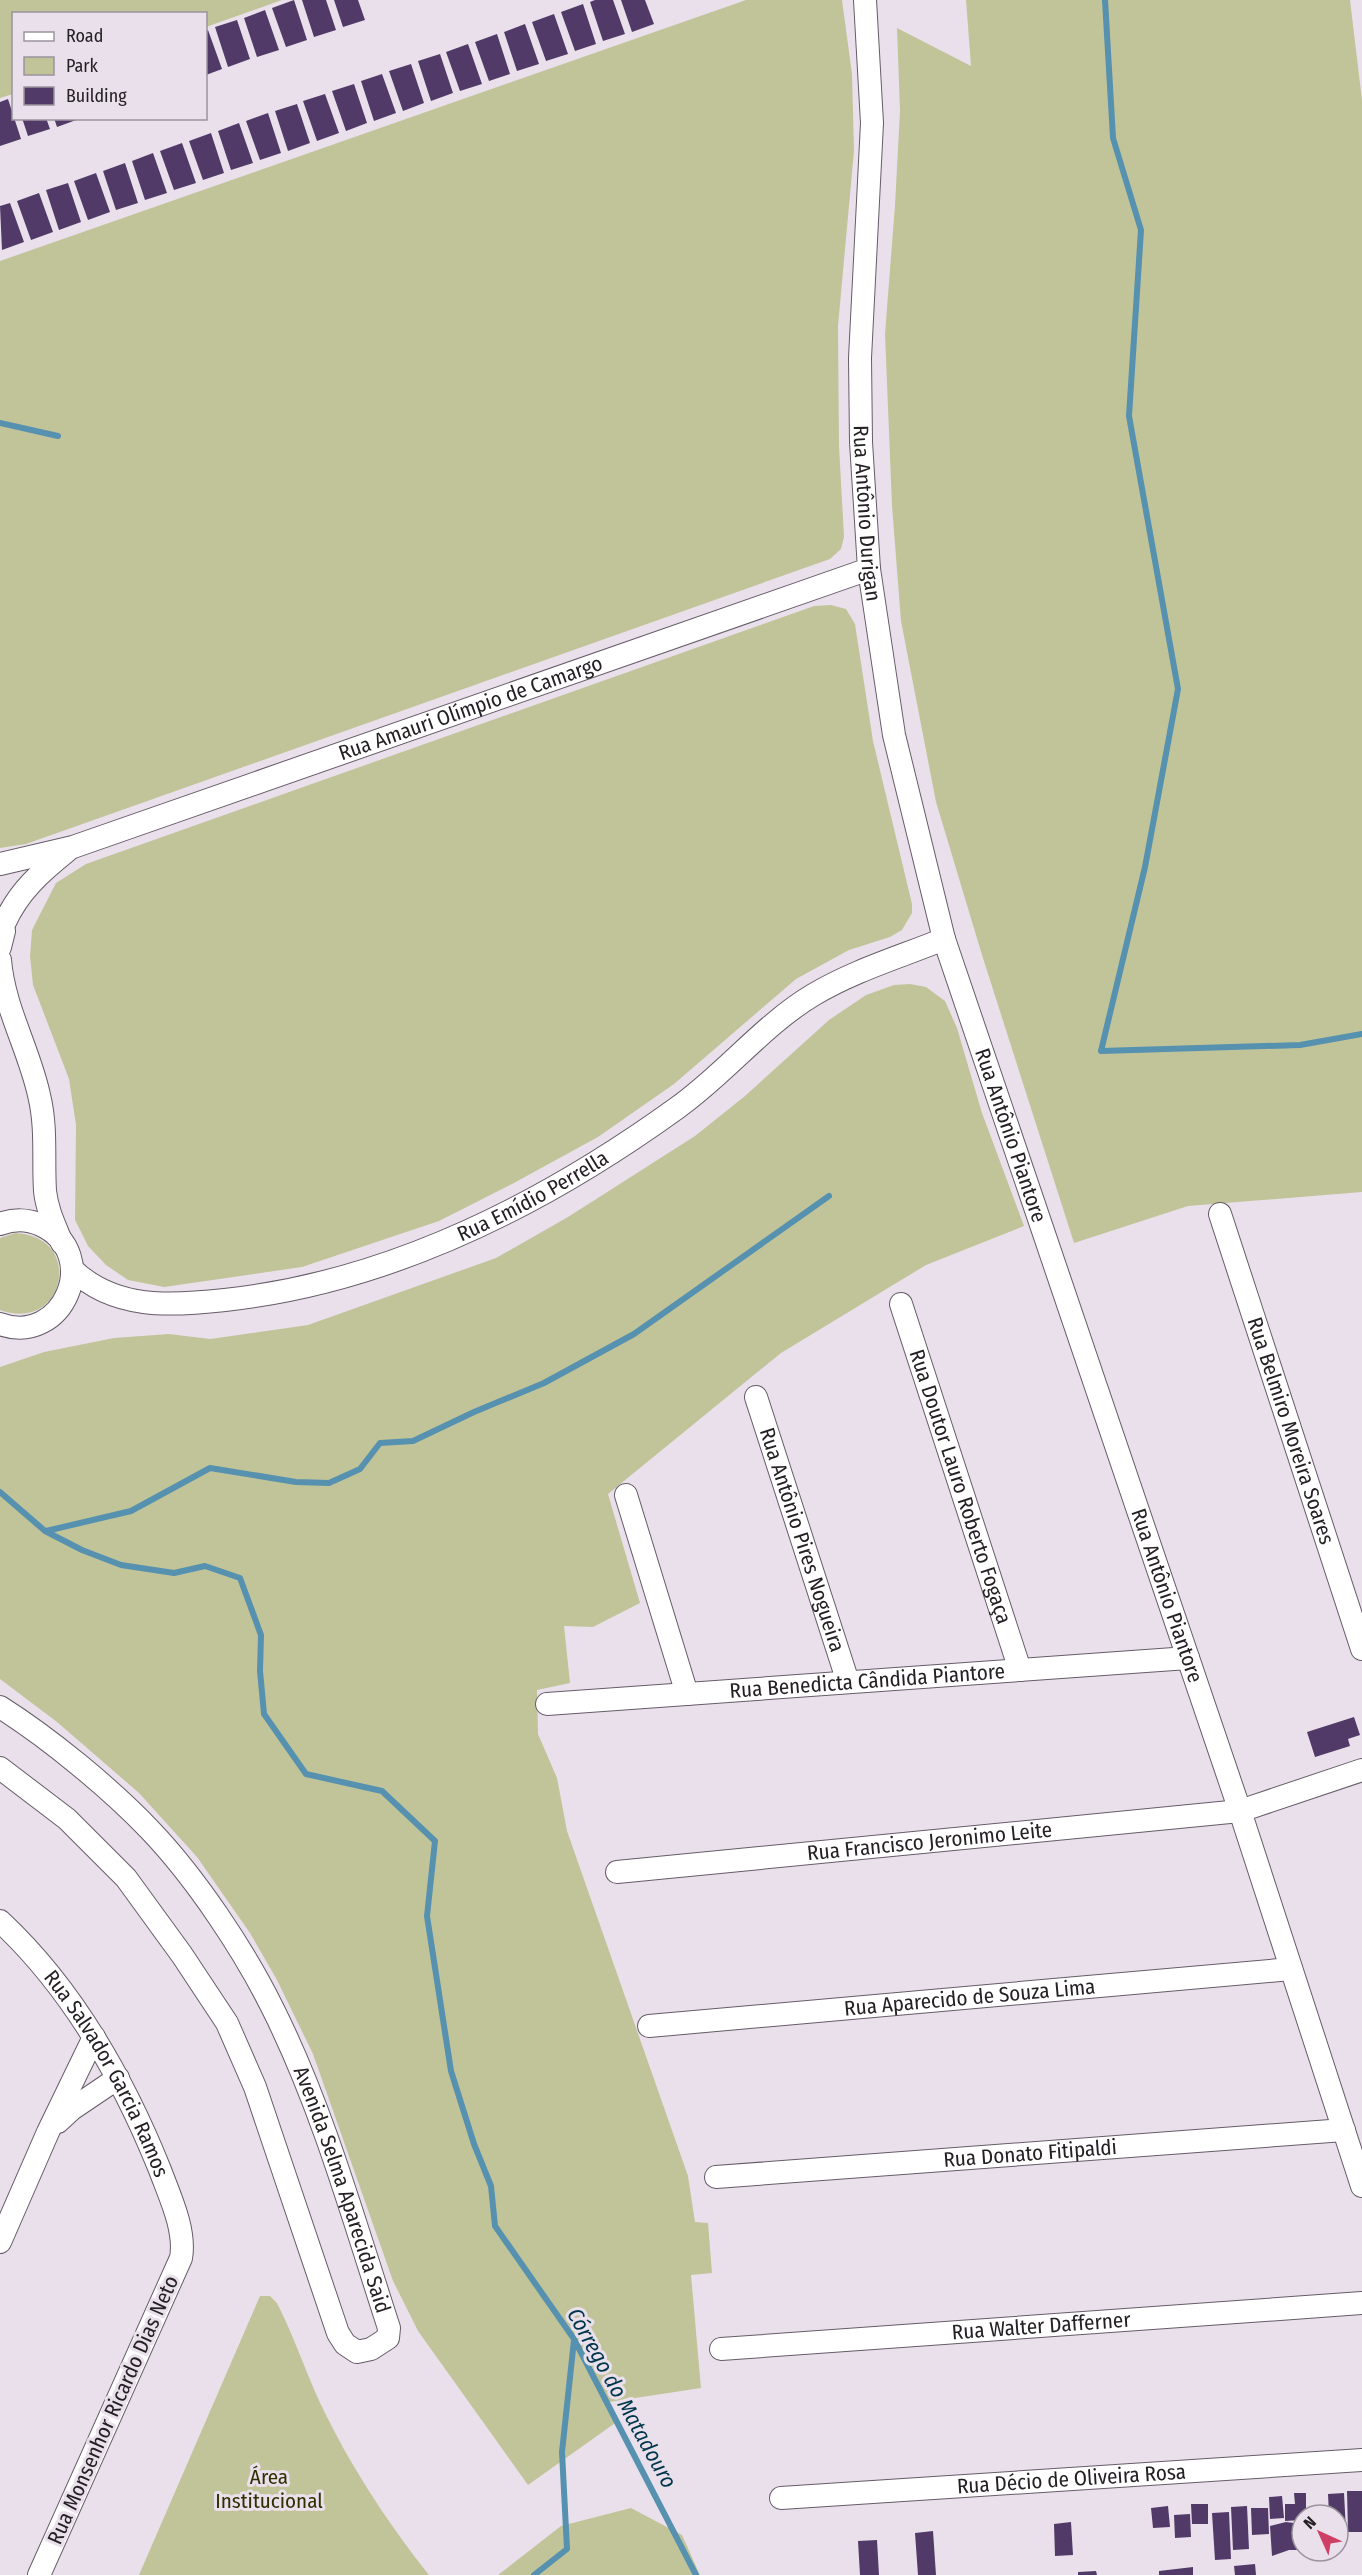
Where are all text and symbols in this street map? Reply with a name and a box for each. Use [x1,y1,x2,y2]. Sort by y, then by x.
legend [12,12,207,120]
text: Road [66,25,103,47]
text: Park [66,55,99,77]
text: Building [66,85,127,107]
street label: Rua Antônio Durigan [848,425,887,603]
street label: Rua Amauri Olímpio de Camargo [335,650,606,766]
street label: Rua Antônio Piantore [969,1045,1052,1226]
street label: Rua Emídio Perrella [453,1145,613,1247]
street label: Rua Belmiro Moreira Soares [1242,1314,1340,1548]
street label: Rua Doutor Lauro Roberto Fogaça [904,1346,1017,1627]
street label: Rua Antônio Pires Nogueira [754,1424,850,1655]
street label: Rua Antônio Piantore [1125,1505,1208,1686]
street label: Rua Benedicta Cândida Piantore [729,1658,1006,1704]
street label: Rua Francisco Jeronimo Leite [806,1816,1053,1866]
street label: Rua Salvador Garcia Ramos [38,1965,174,2181]
street label: Rua Aparecido de Souza Lima [843,1973,1096,2022]
street label: Avenida Selma Aparecida Said [288,2062,396,2316]
street label: Rua Donato Fitipaldi [942,2134,1118,2173]
street label: Rua Monsenhor Ricardo Dias Neto [42,2272,184,2548]
water label: Córrego do Matadouro [561,2303,683,2493]
street label: Rua Walter Dafferner [951,2307,1132,2345]
street label: Rua Décio de Oliveira Rosa [956,2459,1187,2499]
park label: Área Institucional [215,2464,323,2514]
north arrow [1290,2503,1350,2563]
text: N [1300,2513,1320,2533]

